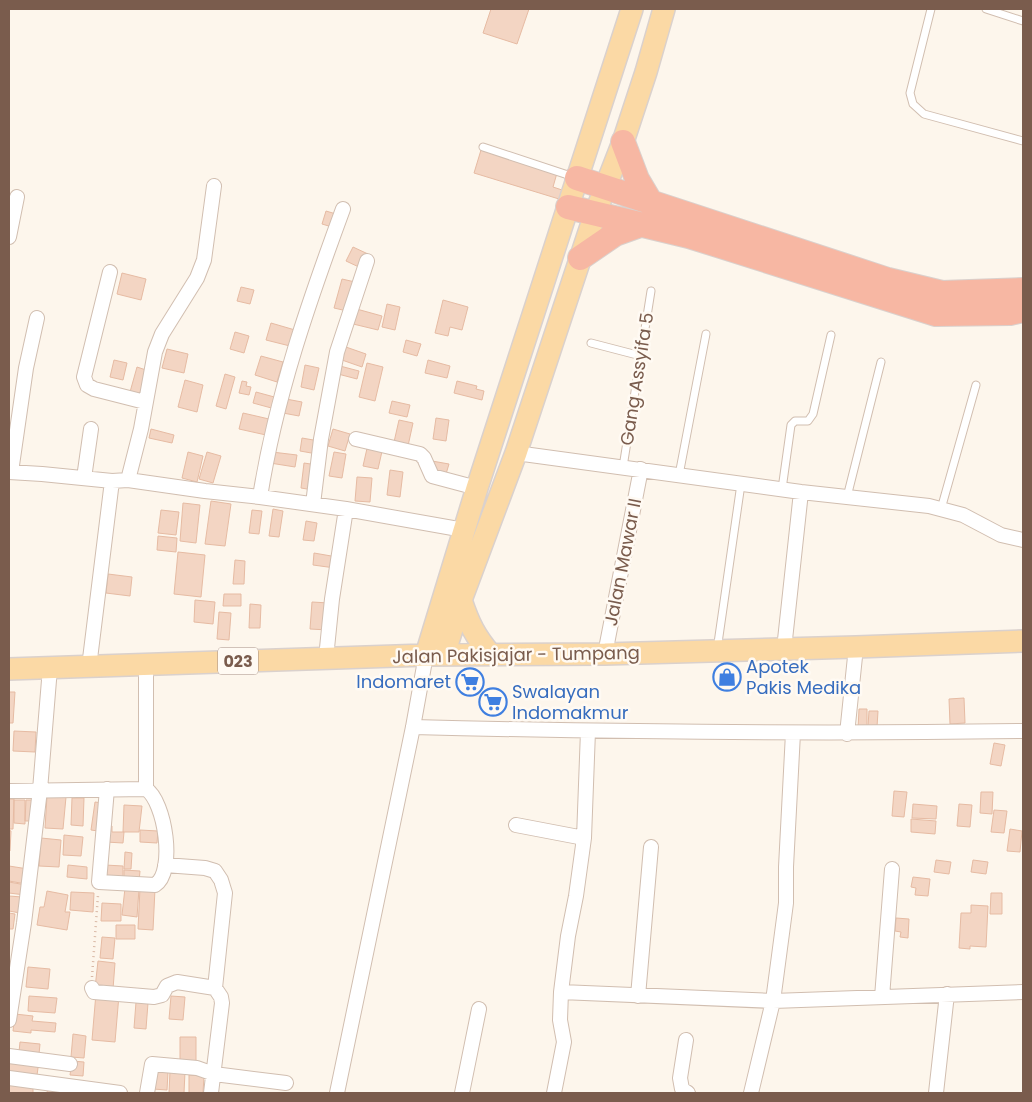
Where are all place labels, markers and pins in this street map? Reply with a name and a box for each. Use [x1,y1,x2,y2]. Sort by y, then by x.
place label: Apotek Pakis Medika [746,654,861,700]
shop icon: Apotek Pakis Medika [712,662,742,692]
supermarket icon: Indomaret [455,667,485,697]
place label: Indomaret [356,669,451,694]
place label: Swalayan Indomakmur [512,679,629,725]
supermarket icon: Swalayan Indomakmur [478,687,508,717]

